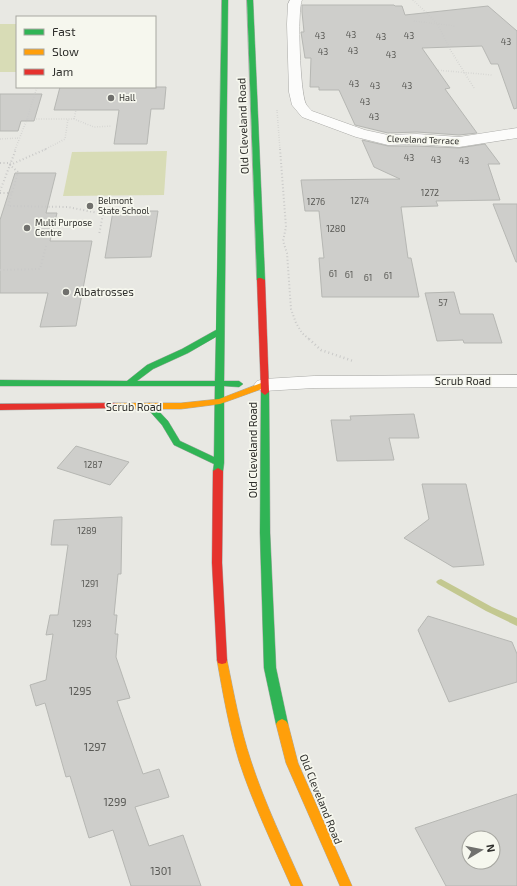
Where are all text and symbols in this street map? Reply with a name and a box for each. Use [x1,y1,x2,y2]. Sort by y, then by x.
legend [16,16,156,88]
text: Fast [52,24,76,38]
house number: 43 [346,29,356,40]
house number: 43 [315,30,325,41]
house number: 43 [404,30,414,41]
house number: 43 [376,31,386,42]
house number: 43 [501,36,511,47]
text: Slow [52,44,79,58]
house number: 43 [348,45,358,56]
house number: 43 [318,46,328,57]
house number: 43 [386,49,396,60]
text: Jam [52,64,73,78]
street label: Old Cleveland Road [234,78,251,174]
house number: 43 [349,78,359,89]
house number: 43 [370,80,380,91]
house number: 43 [402,80,412,91]
place label: Hall [119,92,136,103]
marker: Hall [106,93,116,103]
house number: 43 [360,96,370,107]
house number: 43 [369,111,379,122]
street label: Cleveland Terrace [387,133,460,146]
house number: 43 [404,152,414,163]
house number: 43 [431,154,441,165]
house number: 43 [459,155,469,166]
house number: 1272 [421,187,439,198]
place label: Belmont State School [98,195,150,216]
house number: 1274 [351,195,370,206]
house number: 1276 [307,196,325,207]
marker: Belmont State School [85,201,95,211]
place label: Multi Purpose Centre [35,217,92,238]
marker: Multi Purpose Centre [22,223,32,233]
house number: 1280 [326,223,346,234]
house number: 61 [329,268,337,279]
house number: 61 [345,269,353,280]
house number: 61 [384,270,392,281]
house number: 61 [364,272,372,283]
place label: Albatrosses [74,285,134,298]
marker: Albatrosses [61,287,71,297]
house number: 57 [438,297,448,308]
street label: Scrub Road [435,374,491,387]
street label: Scrub Road [106,400,162,413]
street label: Old Cleveland Road [246,402,259,498]
house number: 1287 [84,459,103,470]
house number: 1289 [77,525,97,536]
house number: 1291 [81,578,99,589]
house number: 1293 [73,618,91,629]
house number: 1295 [69,684,91,697]
house number: 1297 [84,740,107,753]
street label: Old Cleveland Road [297,752,346,846]
house number: 1299 [103,795,127,808]
north arrow [461,830,501,870]
text: N [484,843,498,853]
house number: 1301 [150,864,172,877]

